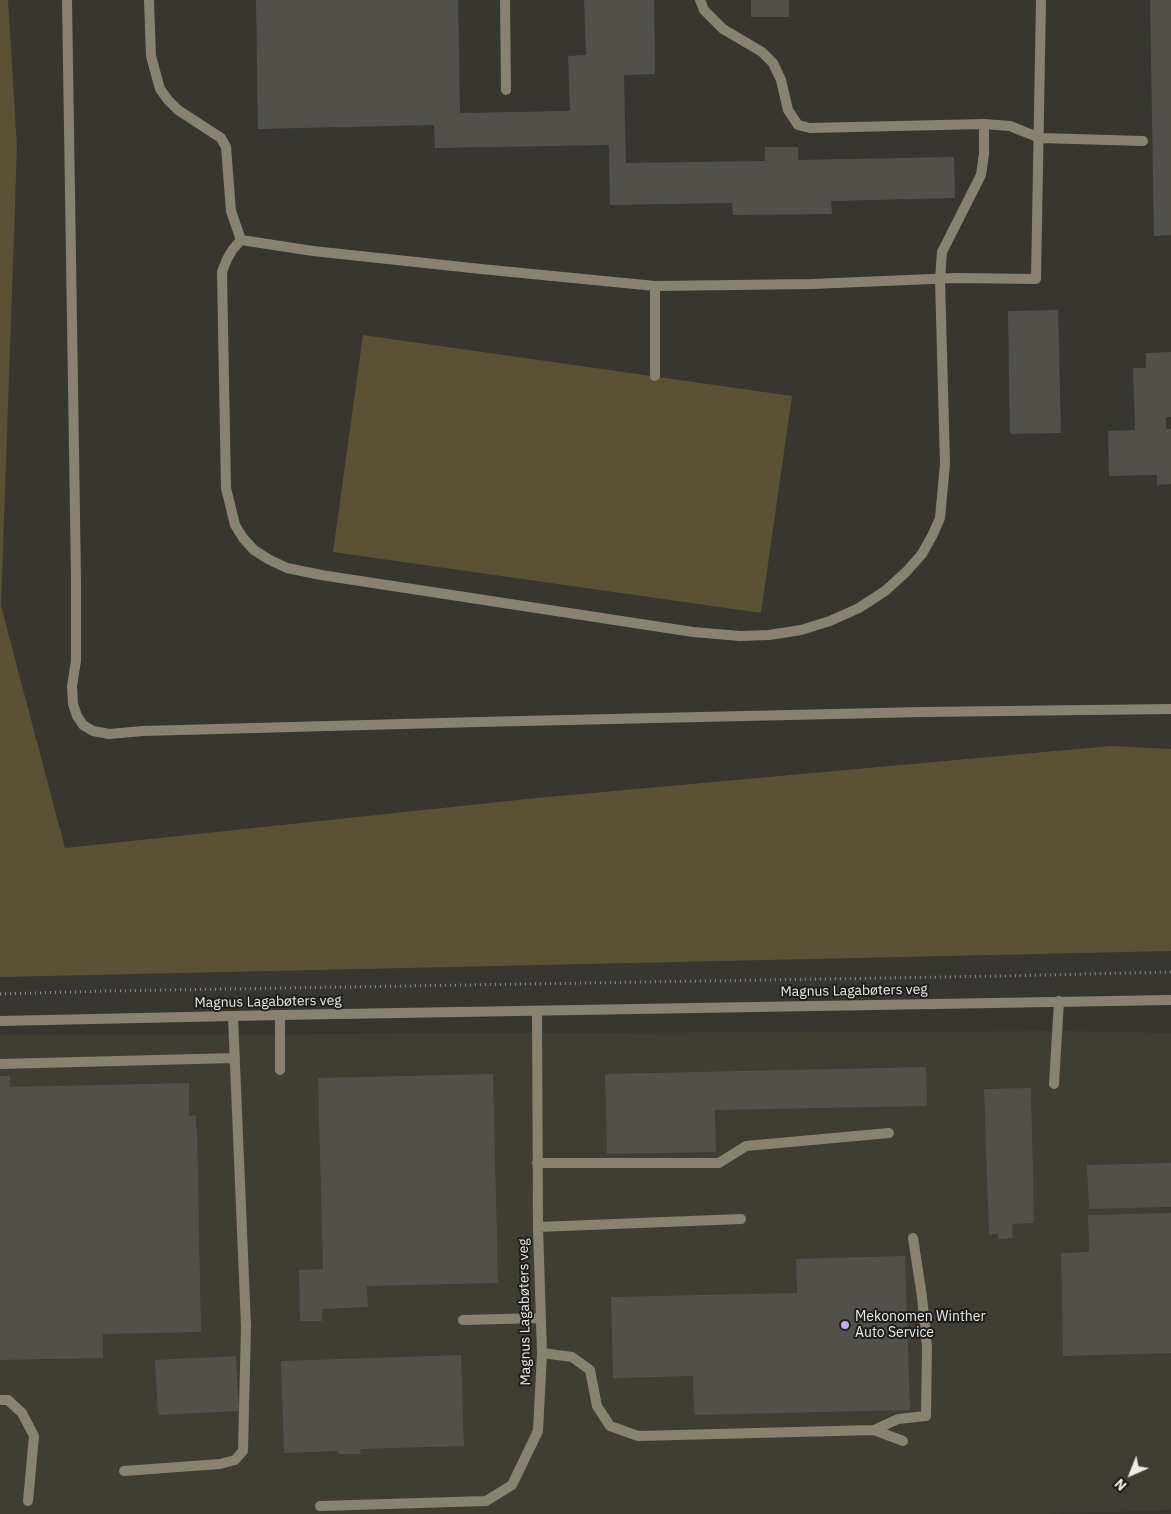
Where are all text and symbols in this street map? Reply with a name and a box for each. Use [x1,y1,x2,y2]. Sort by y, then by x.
street label: Magnus Lagabøters veg [780,981,928,1001]
street label: Magnus Lagabøters veg [194,992,342,1012]
street label: Magnus Lagabøters veg [515,1238,535,1386]
place label: Mekonomen Winther Auto Service [855,1309,986,1341]
marker: Mekonomen Winther Auto Service [839,1319,851,1331]
north arrow [1106,1449,1156,1499]
text: N [1111,1475,1130,1495]

